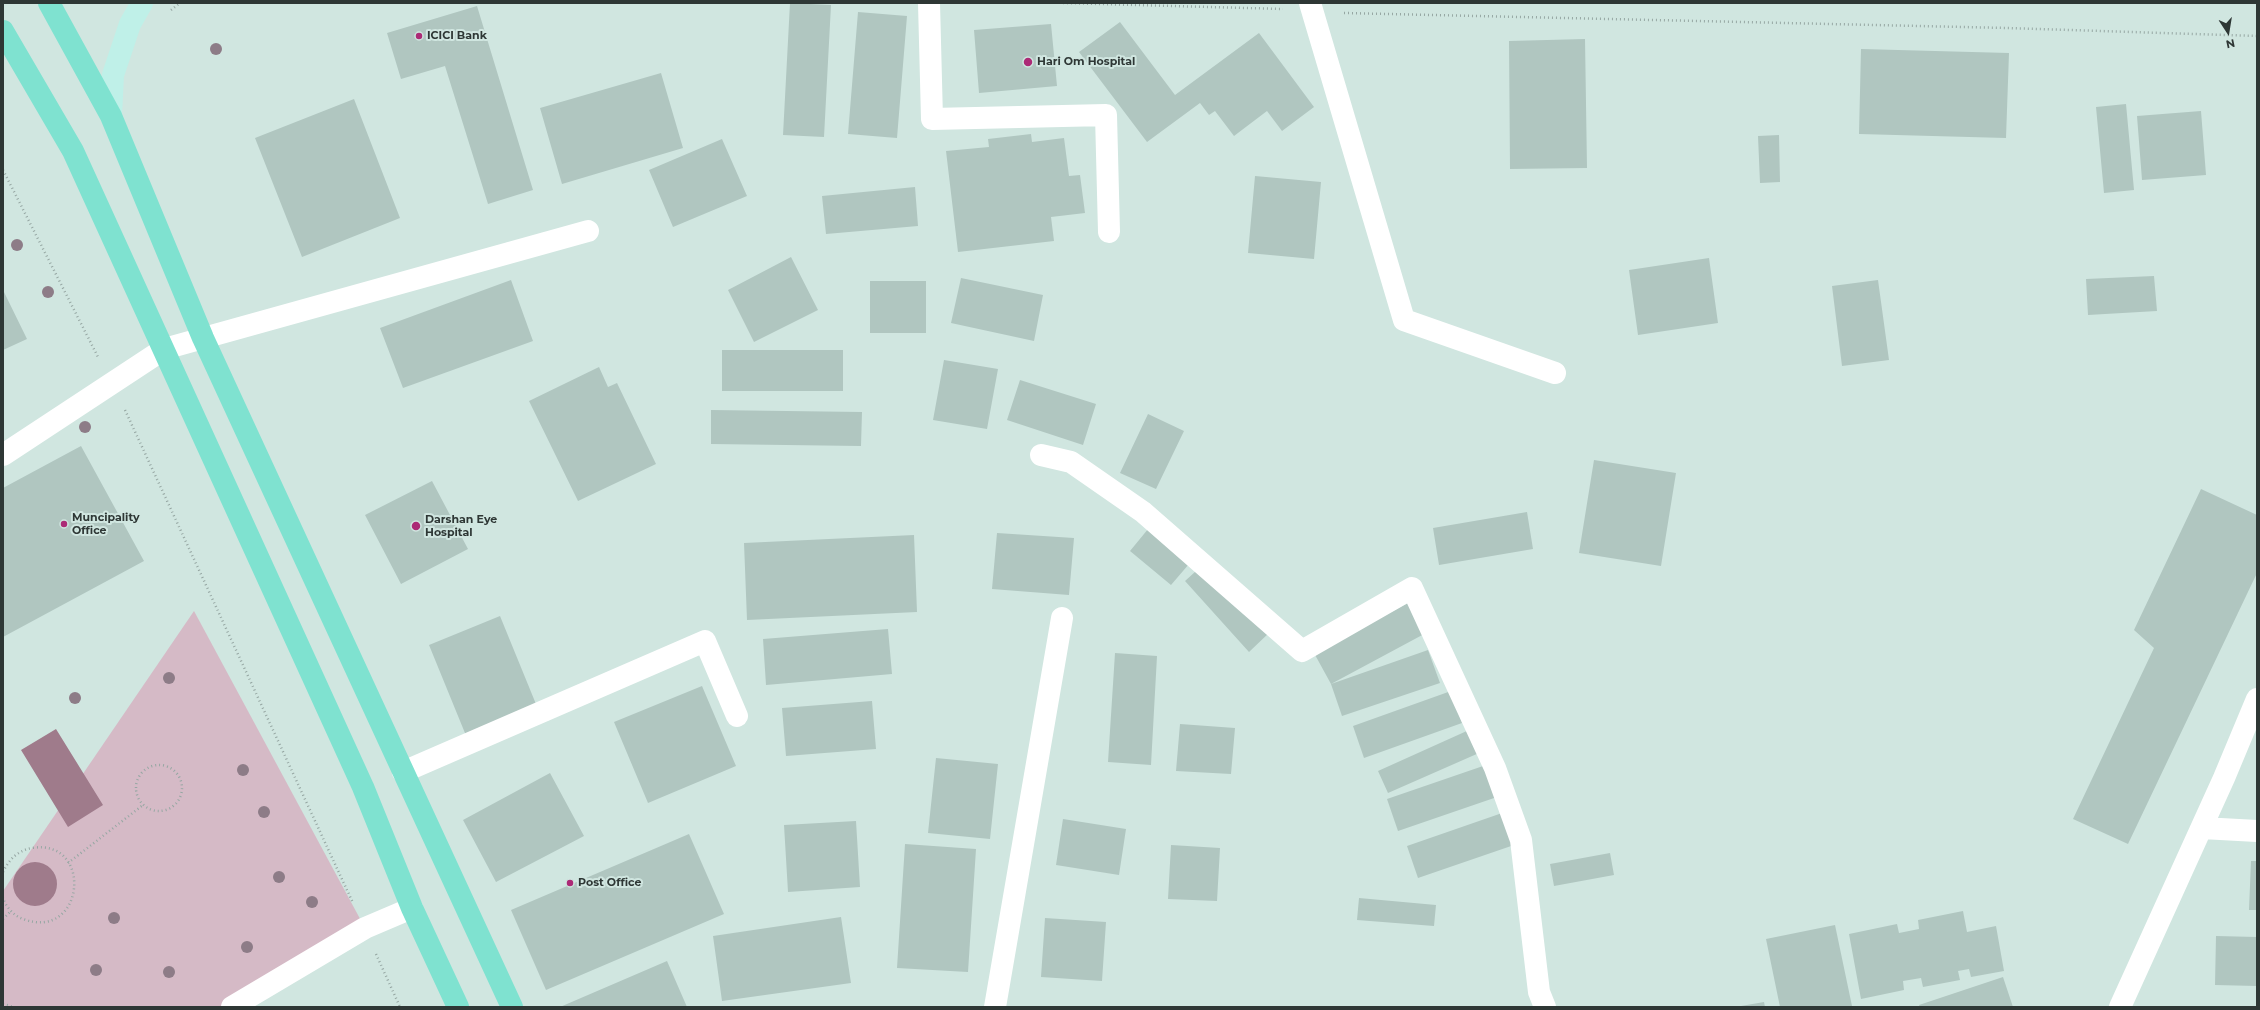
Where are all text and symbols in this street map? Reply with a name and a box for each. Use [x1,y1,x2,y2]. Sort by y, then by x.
north arrow [2208,12,2248,52]
place label: ICICI Bank [427,29,487,43]
marker: ICICI Bank [414,31,424,41]
text: N [2225,36,2236,52]
place label: Hari Om Hospital [1037,55,1135,69]
marker: Hari Om Hospital [1022,56,1034,68]
place label: Muncipality Office [72,511,139,537]
place label: Darshan Eye Hospital [425,513,497,539]
marker: Muncipality Office [59,519,69,529]
marker: Darshan Eye Hospital [410,520,422,532]
place label: Post Office [578,876,641,890]
marker: Post Office [565,878,575,888]

